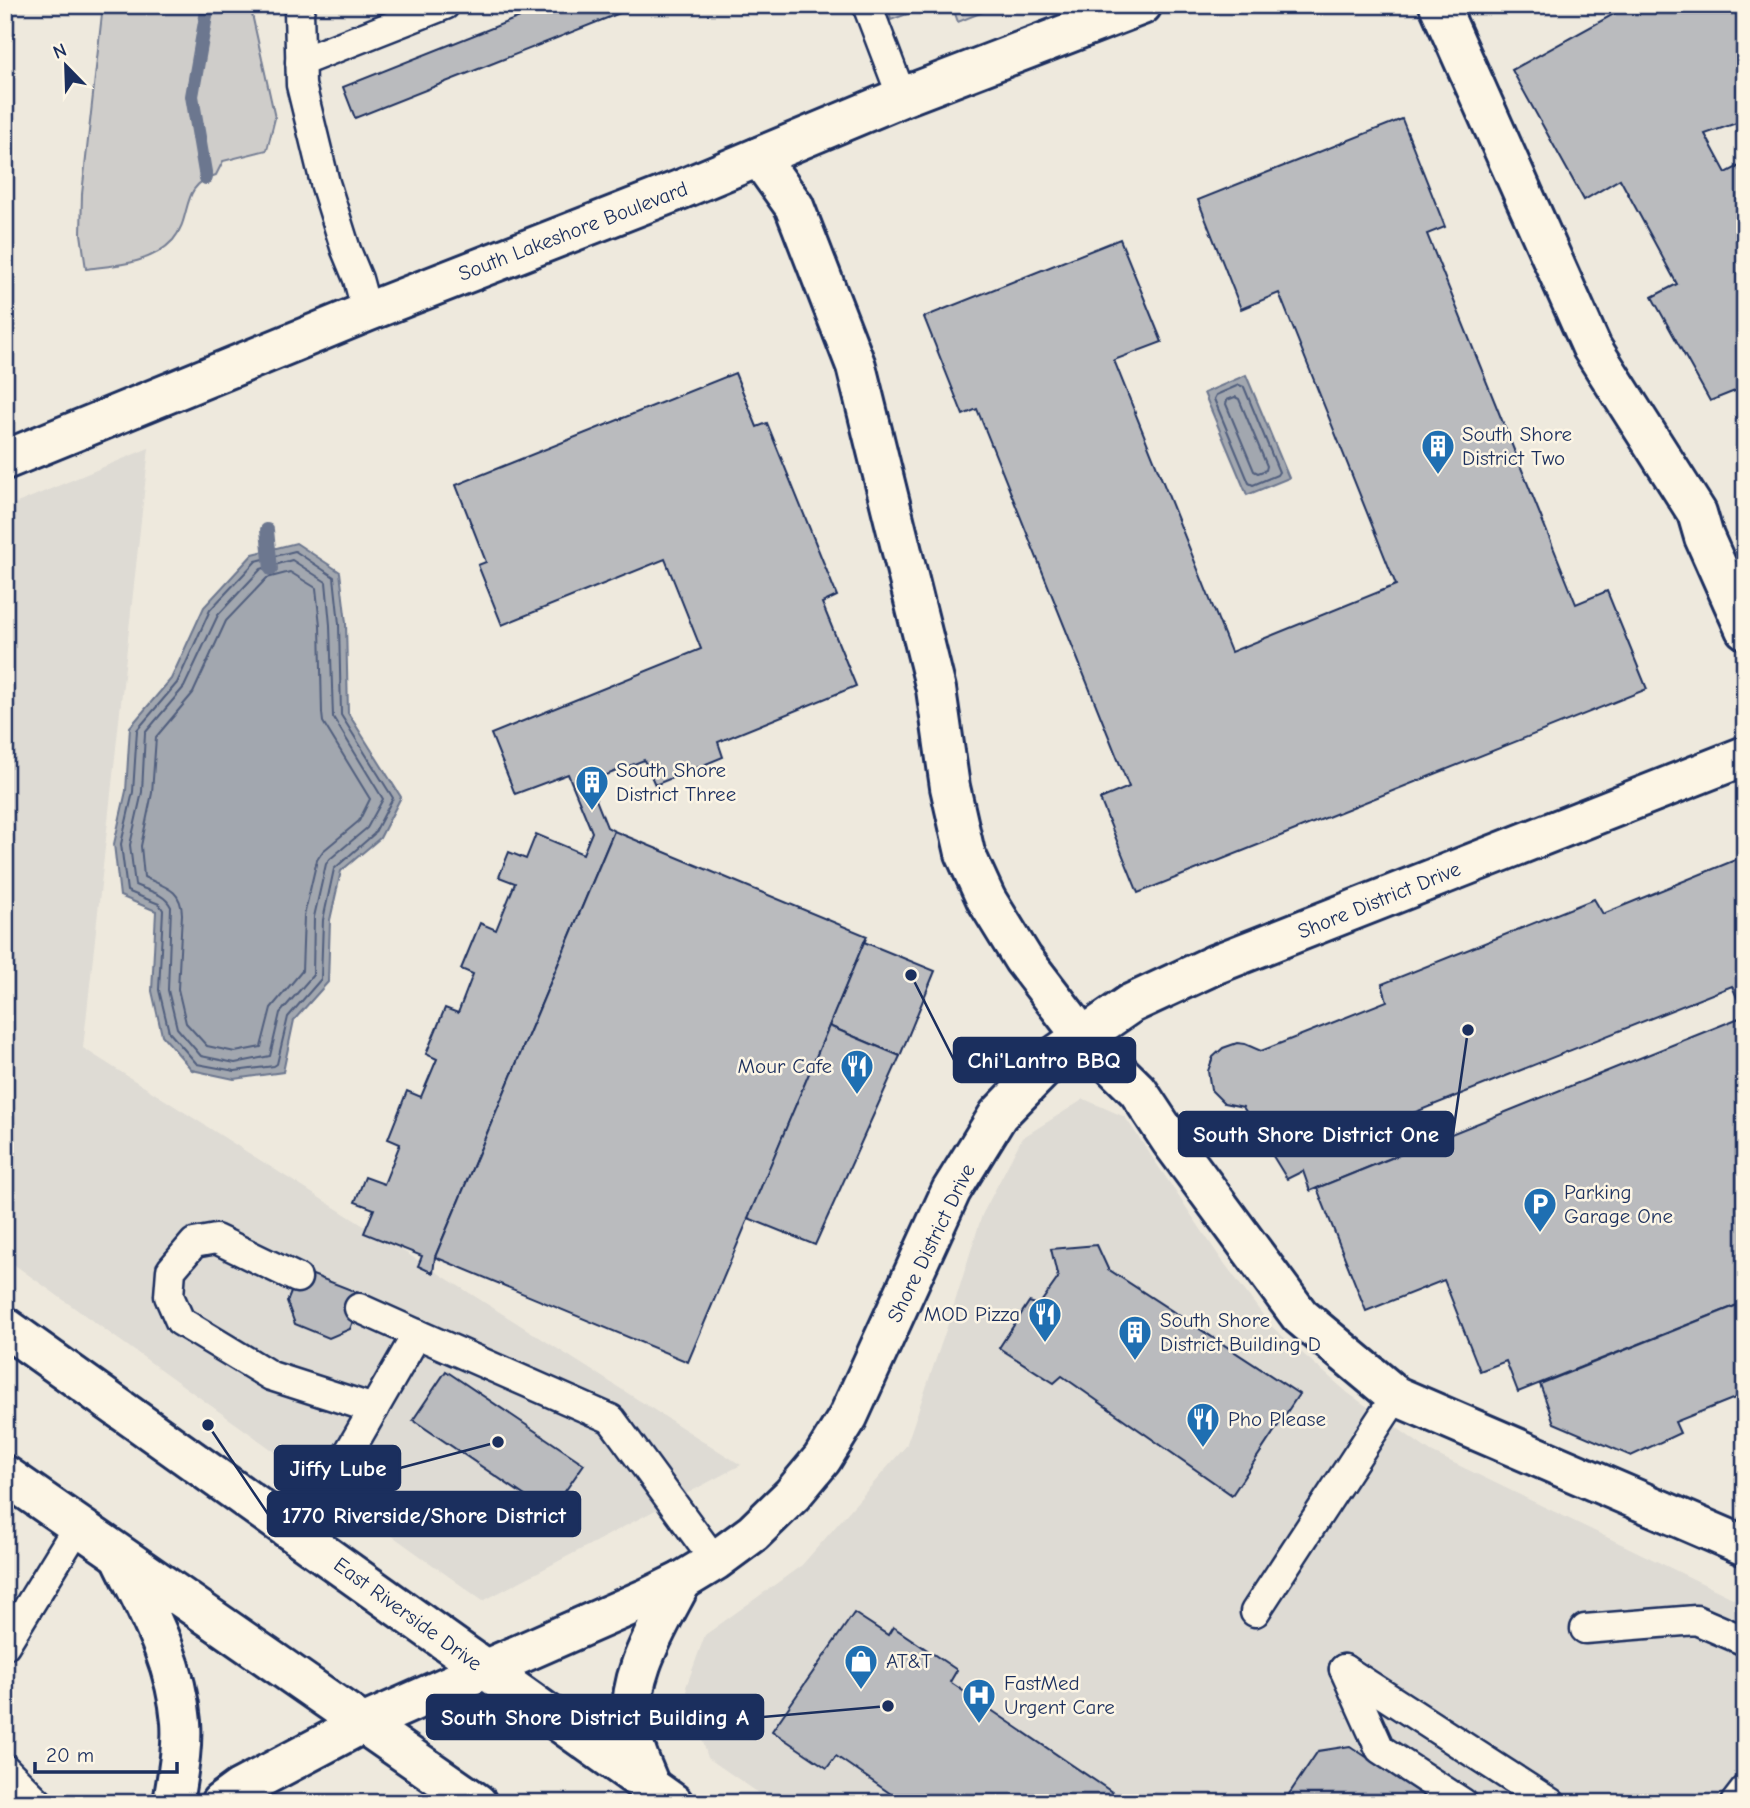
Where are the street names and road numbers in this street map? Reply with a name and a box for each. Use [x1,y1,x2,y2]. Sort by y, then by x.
street label: South Lakeshore Boulevard [455,176,691,286]
street label: Shore District Drive [1294,856,1464,944]
street label: Shore District Drive [882,1160,980,1326]
street label: East Riverside Drive [329,1552,487,1676]

